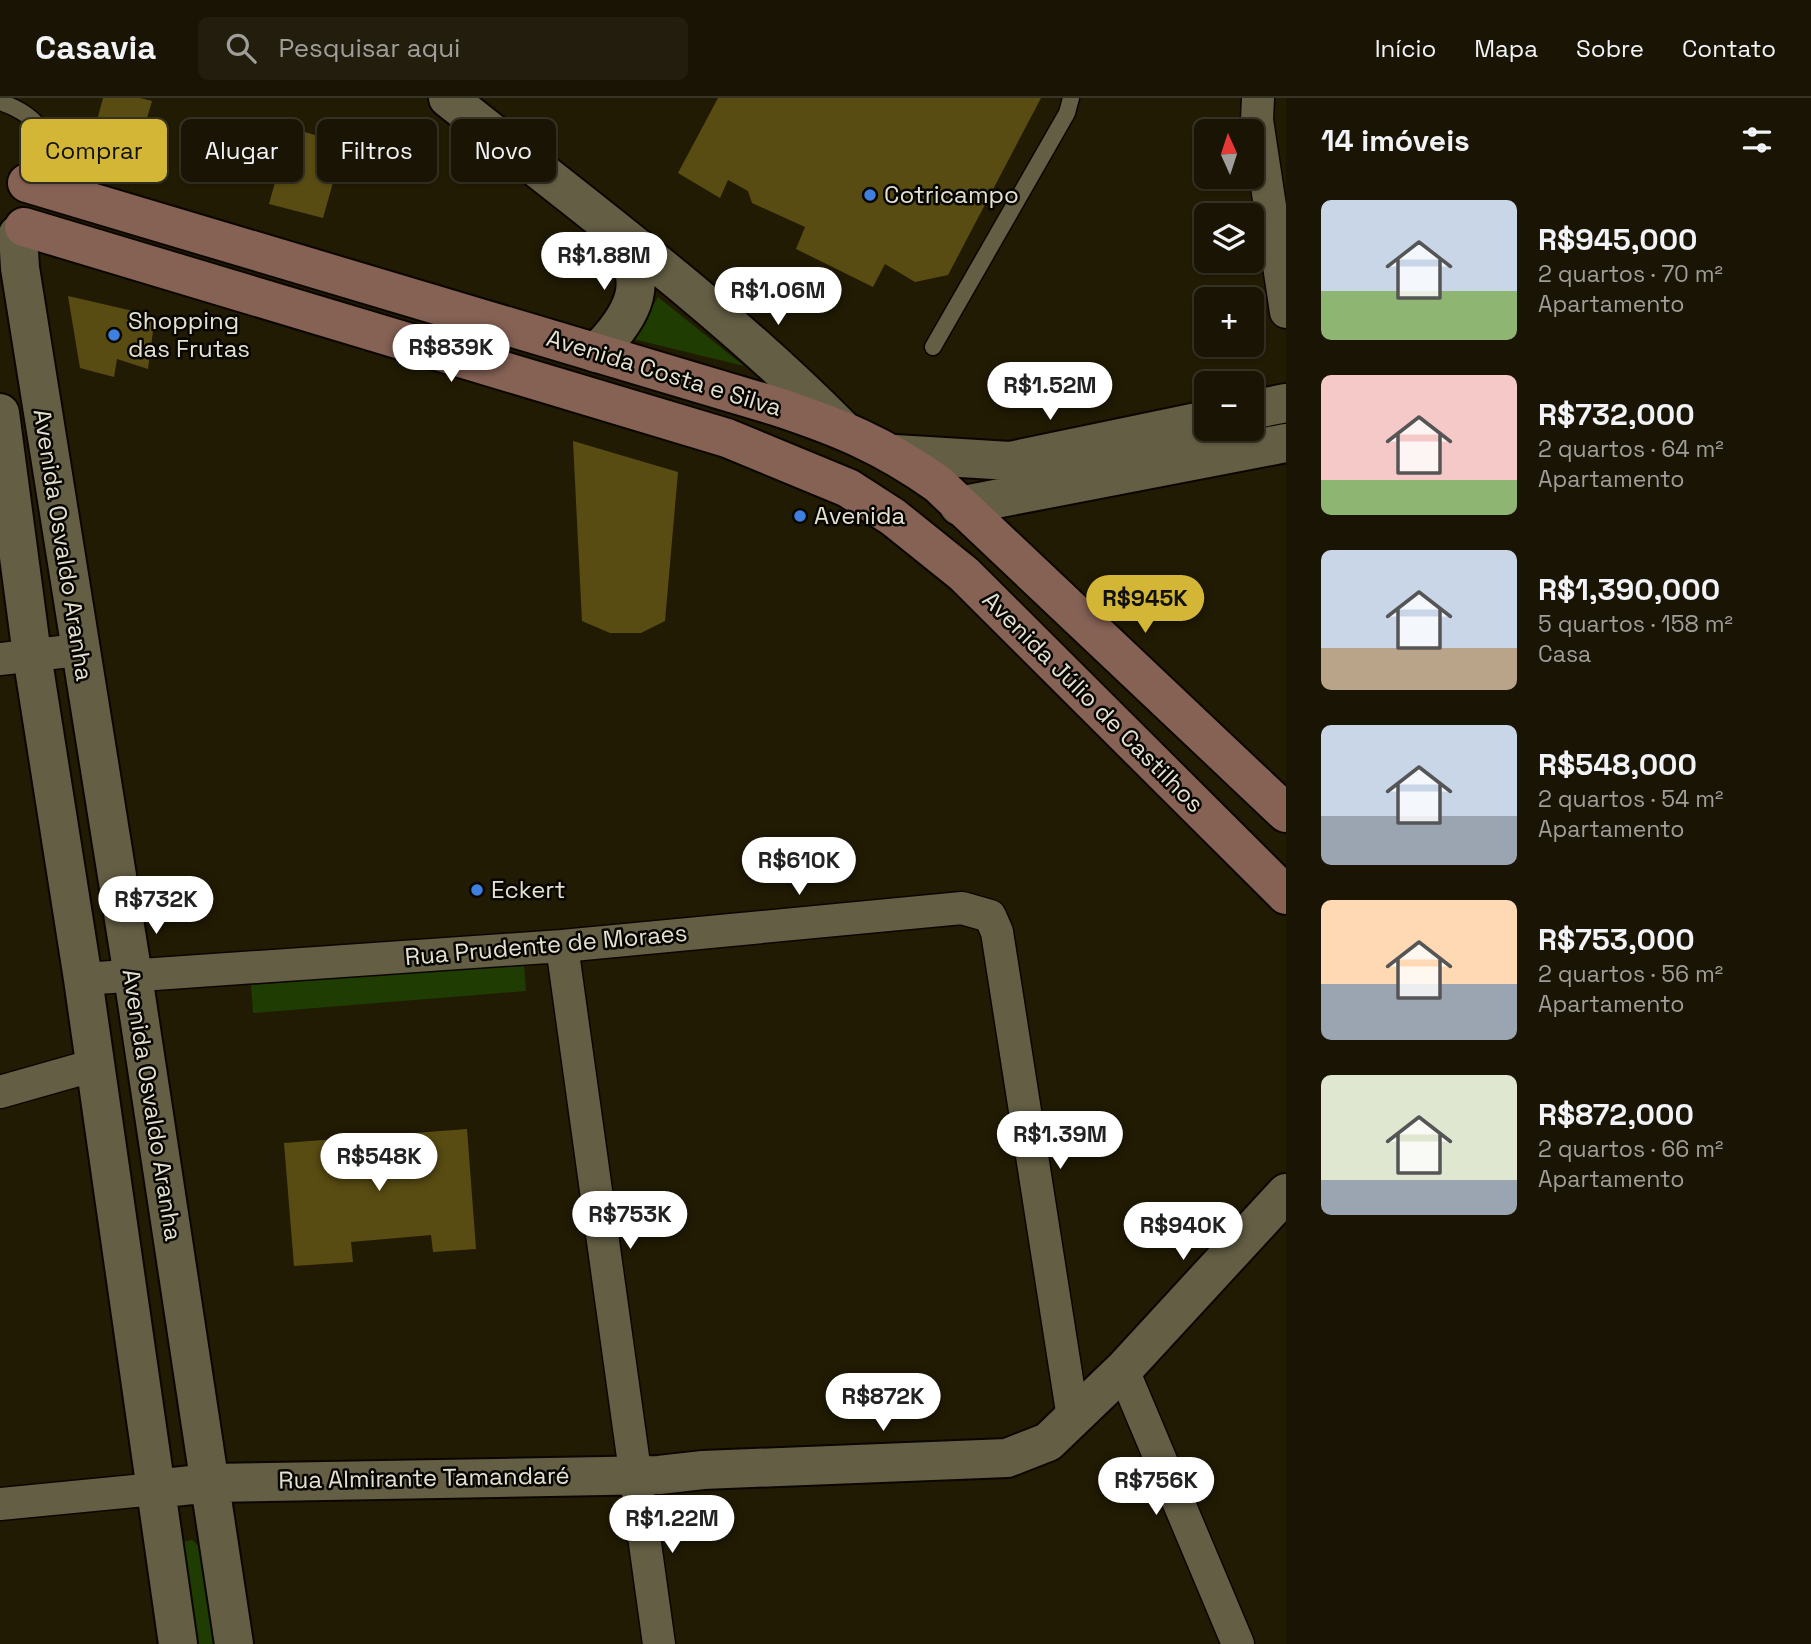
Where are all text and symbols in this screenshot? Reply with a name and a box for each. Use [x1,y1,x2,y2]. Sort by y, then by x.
search box [198,17,688,80]
text: Casavia [35,27,156,69]
icon: search [222,29,260,67]
text: Pesquisar aqui [278,31,460,65]
text: Início [1375,33,1436,64]
text: Mapa [1474,33,1538,64]
text: Sobre [1576,33,1644,64]
text: Contato [1682,33,1776,64]
chip: Comprar [21,119,167,182]
chip: Alugar [181,119,303,182]
chip: Filtros [317,119,437,182]
chip: Novo [451,119,556,182]
north arrow [1194,119,1264,189]
map controls [1194,119,1264,441]
text: 14 imóveis [1321,121,1470,160]
icon: filters [1738,121,1776,159]
place label: Cotricampo [884,179,1019,210]
marker: Cotricampo [862,187,878,203]
button: layers [1194,203,1264,273]
text: R$945,000 [1538,220,1698,259]
icon: home [1377,228,1461,312]
pin: R$1.88M [539,232,669,292]
text: R$1.88M [557,240,651,270]
text: 2 quartos · 70 m² [1538,259,1723,289]
pin: R$1.06M [713,268,843,327]
text: R$1.06M [731,275,825,305]
button: + [1194,287,1264,357]
text: Apartamento [1538,289,1685,319]
place label: Shopping das Frutas [128,305,250,364]
street label: Avenida Costa e Silva [543,322,786,423]
pin: R$839K [394,324,508,384]
marker: Shopping das Frutas [106,327,122,343]
text: R$839K [409,332,493,362]
pin: R$1.52M [985,362,1115,422]
text: R$1.52M [1003,370,1097,400]
button: − [1194,371,1264,441]
text: R$732,000 [1538,395,1695,434]
icon: home [1377,403,1461,487]
street label: Avenida Osvaldo Aranha [27,407,100,683]
text: 2 quartos · 64 m² [1538,434,1724,464]
text: Apartamento [1538,464,1685,494]
place label: Avenida [814,500,905,531]
marker: Avenida [792,508,808,524]
text: R$1,390,000 [1538,570,1720,609]
pin: R$945K [1088,575,1202,635]
icon: home [1377,578,1461,662]
text: R$945K [1102,583,1188,613]
street label: Avenida Júlio de Castilhos [976,584,1211,819]
text: 5 quartos · 158 m² [1538,609,1733,639]
text: Casa [1538,639,1591,669]
text: R$548,000 [1538,745,1697,784]
icon: home [1377,753,1461,837]
text: 2 quartos · 54 m² [1538,784,1723,814]
text: Apartamento [1538,814,1685,844]
pin: R$610K [742,838,856,897]
text: R$610K [758,845,840,875]
place label: Eckert [491,874,565,905]
pin: R$732K [99,876,213,936]
marker: Eckert [469,882,485,898]
text: R$732K [114,884,198,914]
street label: Rua Prudente de Moraes [403,917,688,972]
text: R$753,000 [1538,920,1695,959]
icon: home [1377,928,1461,1012]
text: 2 quartos · 56 m² [1538,959,1723,989]
street label: Avenida Osvaldo Aranha [116,967,189,1243]
text: Apartamento [1538,989,1685,1019]
text: R$872,000 [1538,1095,1694,1134]
icon: home [1377,1103,1461,1187]
pin: R$1.39M [995,1112,1125,1171]
text: R$1.39M [1013,1119,1107,1149]
pin: R$548K [322,1134,436,1193]
text: 2 quartos · 66 m² [1538,1134,1723,1164]
text: R$548K [336,1141,422,1171]
text: Apartamento [1538,1164,1685,1194]
pin: R$753K [573,1192,687,1251]
text: R$753K [588,1199,672,1229]
pin: R$940K [1126,1202,1240,1262]
text: R$940K [1140,1210,1226,1240]
pin: R$872K [826,1374,940,1433]
text: R$872K [842,1381,924,1411]
pin: R$756K [1099,1458,1213,1517]
street label: Rua Almirante Tamandaré [278,1459,570,1496]
text: R$756K [1114,1465,1198,1495]
pin: R$1.22M [607,1496,737,1555]
text: R$1.22M [625,1503,719,1533]

